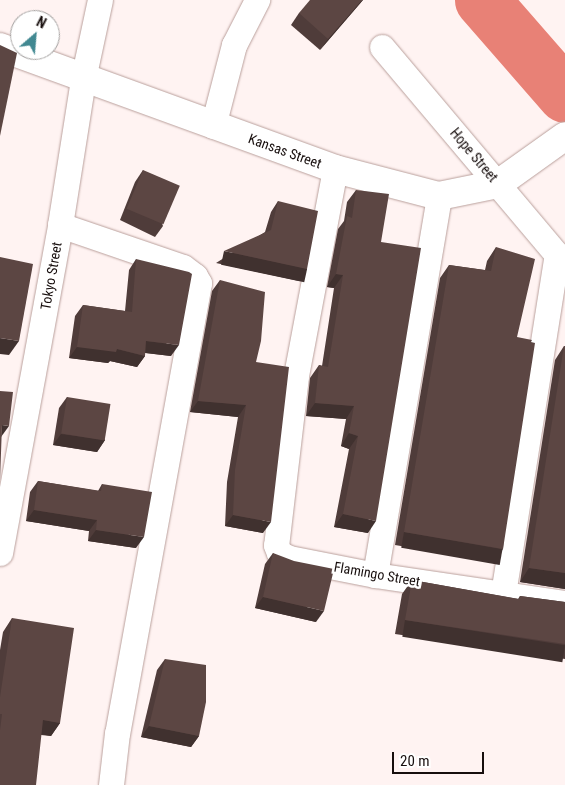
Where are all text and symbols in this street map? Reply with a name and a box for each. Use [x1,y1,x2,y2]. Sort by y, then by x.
north arrow [10,10,60,60]
text: N [34,13,49,32]
street label: Hope Street [447,125,501,185]
street label: Kansas Street [246,130,324,172]
street label: Tokyo Street [37,241,65,311]
street label: Flamingo Street [333,558,421,590]
scale bar [395,742,488,774]
text: 20 m [400,752,430,770]

